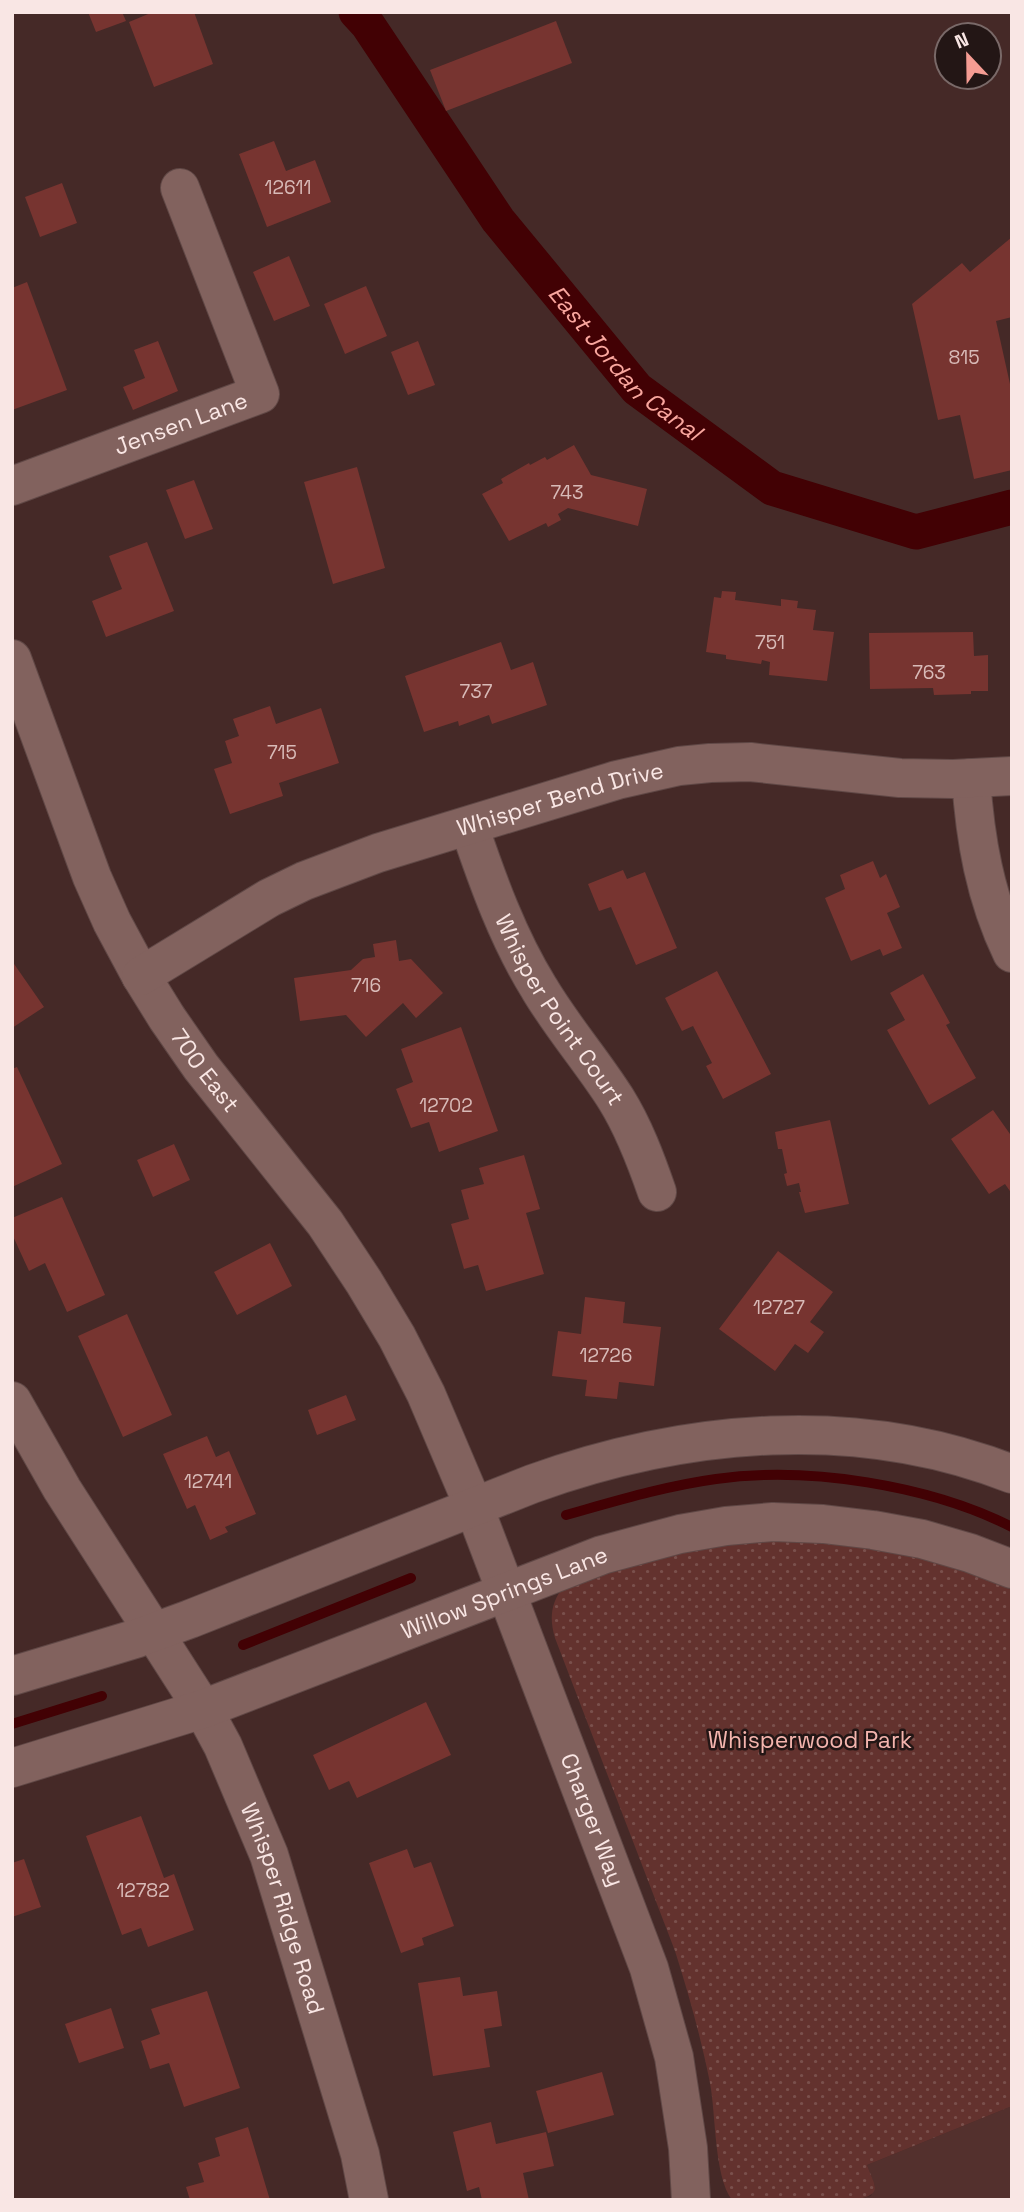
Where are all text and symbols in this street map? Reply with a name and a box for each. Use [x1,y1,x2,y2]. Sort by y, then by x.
north arrow [933,21,1003,91]
text: N [951,27,972,55]
house number: 12611 [265,175,311,200]
water label: East Jordan Canal [542,278,711,449]
house number: 815 [948,345,980,370]
street label: Jensen Lane [110,385,252,462]
house number: 743 [551,480,583,505]
house number: 751 [755,630,785,655]
house number: 763 [912,660,946,685]
house number: 737 [460,679,493,704]
house number: 715 [267,740,297,765]
street label: Whisper Bend Drive [453,755,666,843]
street label: Whisper Point Court [488,910,631,1111]
house number: 716 [351,973,381,998]
street label: 700 East [164,1023,246,1118]
house number: 12702 [419,1093,473,1118]
house number: 12727 [753,1295,805,1320]
house number: 12726 [580,1343,632,1368]
house number: 12741 [184,1469,232,1494]
street label: Willow Springs Lane [397,1539,612,1646]
park label: Whisperwood Park [708,1725,912,1755]
street label: Charger Way [554,1749,632,1890]
street label: Whisper Ridge Road [234,1798,332,2018]
house number: 12782 [116,1878,170,1903]

